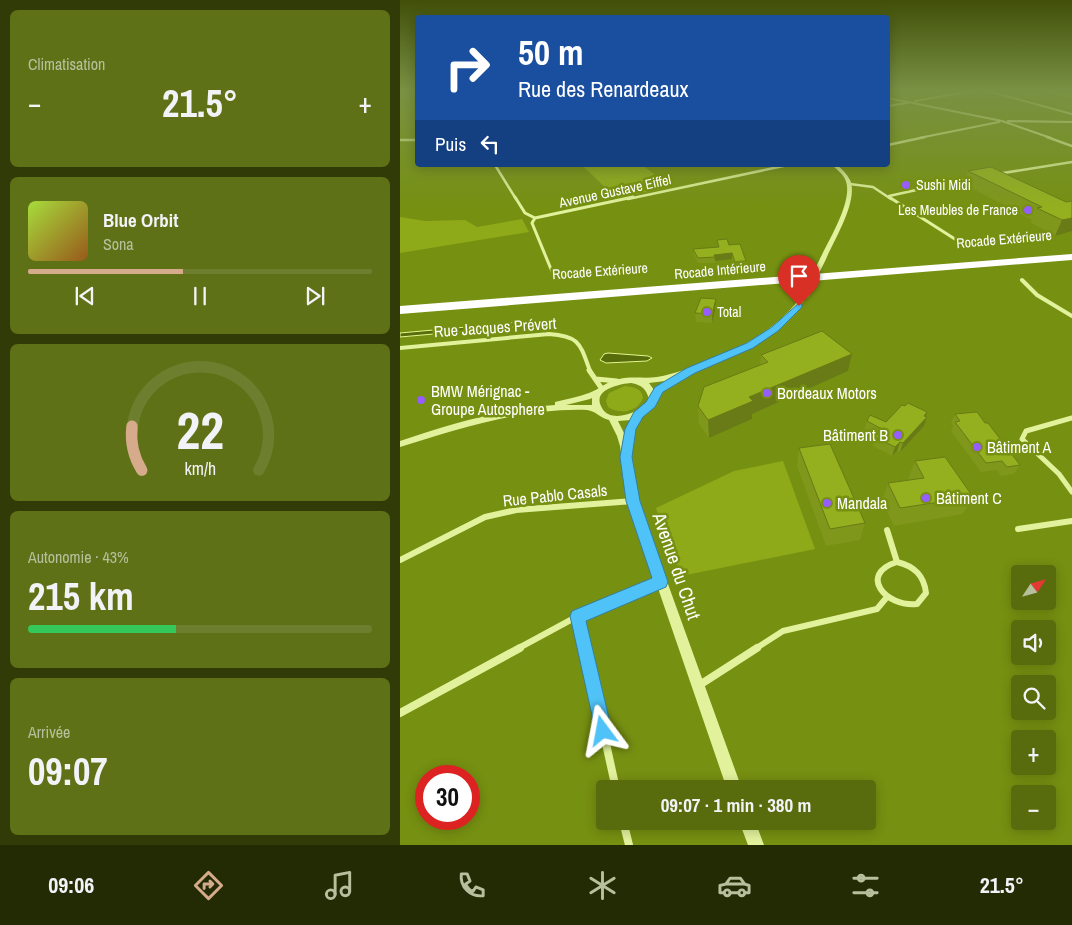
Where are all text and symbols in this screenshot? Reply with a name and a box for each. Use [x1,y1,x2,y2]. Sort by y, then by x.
text: 50 m [518,29,583,76]
icon: right [435,35,500,100]
text: Climatisation [28,53,105,75]
text: Rue des Renardeaux [518,74,688,104]
text: 21.5° [162,78,238,129]
text: − [28,84,41,122]
text: + [359,84,372,122]
icon: left [476,130,504,158]
text: Puis [435,131,466,157]
street label: Avenue Gustave Eiffel [556,170,673,212]
place label: Sushi Midi [916,176,971,194]
marker: Sushi Midi [900,179,912,191]
place label: Les Meubles de France [898,201,1018,219]
marker: Les Meubles de France [1022,204,1034,216]
text: Blue Orbit [103,207,178,233]
street label: Rocade Extérieure [956,226,1052,252]
text: Sona [103,233,134,255]
pin [778,255,820,306]
street label: Rocade Intérieure [673,257,767,283]
street label: Rocade Extérieure [552,259,648,283]
icon: arrive [785,262,813,290]
icon: previous [71,282,99,310]
icon: pause [186,282,214,310]
icon: next [301,282,329,310]
place label: Total [717,303,741,321]
marker: Total [701,306,713,318]
street label: Rue Jacques Prévert [433,312,557,342]
place label: BMW Mérignac - Groupe Autosphere [431,380,545,420]
place label: Bordeaux Motors [777,382,877,404]
marker: Bordeaux Motors [761,387,773,399]
marker: BMW Mérignac - Groupe Autosphere [415,394,427,406]
text: 22 [176,395,224,465]
place label: Bâtiment B [823,424,888,446]
marker: Bâtiment B [892,429,904,441]
place label: Bâtiment A [987,436,1051,458]
marker: Bâtiment A [971,441,983,453]
text: km/h [184,457,216,481]
street label: Rue Pablo Casals [502,479,608,511]
place label: Bâtiment C [936,487,1002,509]
place label: Mandala [837,492,888,514]
marker: Bâtiment C [920,492,932,504]
marker: Mandala [821,497,833,509]
street label: Avenue du Chut [646,508,708,624]
text: Autonomie · 43% [28,546,129,568]
north arrow [1011,565,1056,610]
map controls [1011,565,1056,830]
text: 215 km [28,571,134,622]
button: sound [1011,620,1056,665]
button: search [1011,675,1056,720]
position arrow [576,704,628,756]
text: Arrivée [28,721,70,743]
button: + [1011,730,1056,775]
text: 09:07 [28,746,108,797]
speed limit sign: 30 [415,765,480,830]
button: − [1011,785,1056,830]
text: 09:07 · 1 min · 380 m [661,792,811,818]
icon: directions [191,868,226,903]
icon: music [322,868,357,903]
icon: phone [454,868,489,903]
icon: climate [585,868,620,903]
icon: car [717,868,752,903]
icon: filters [848,868,883,903]
text: 09:06 [48,870,94,900]
text: 21.5° [980,870,1024,900]

